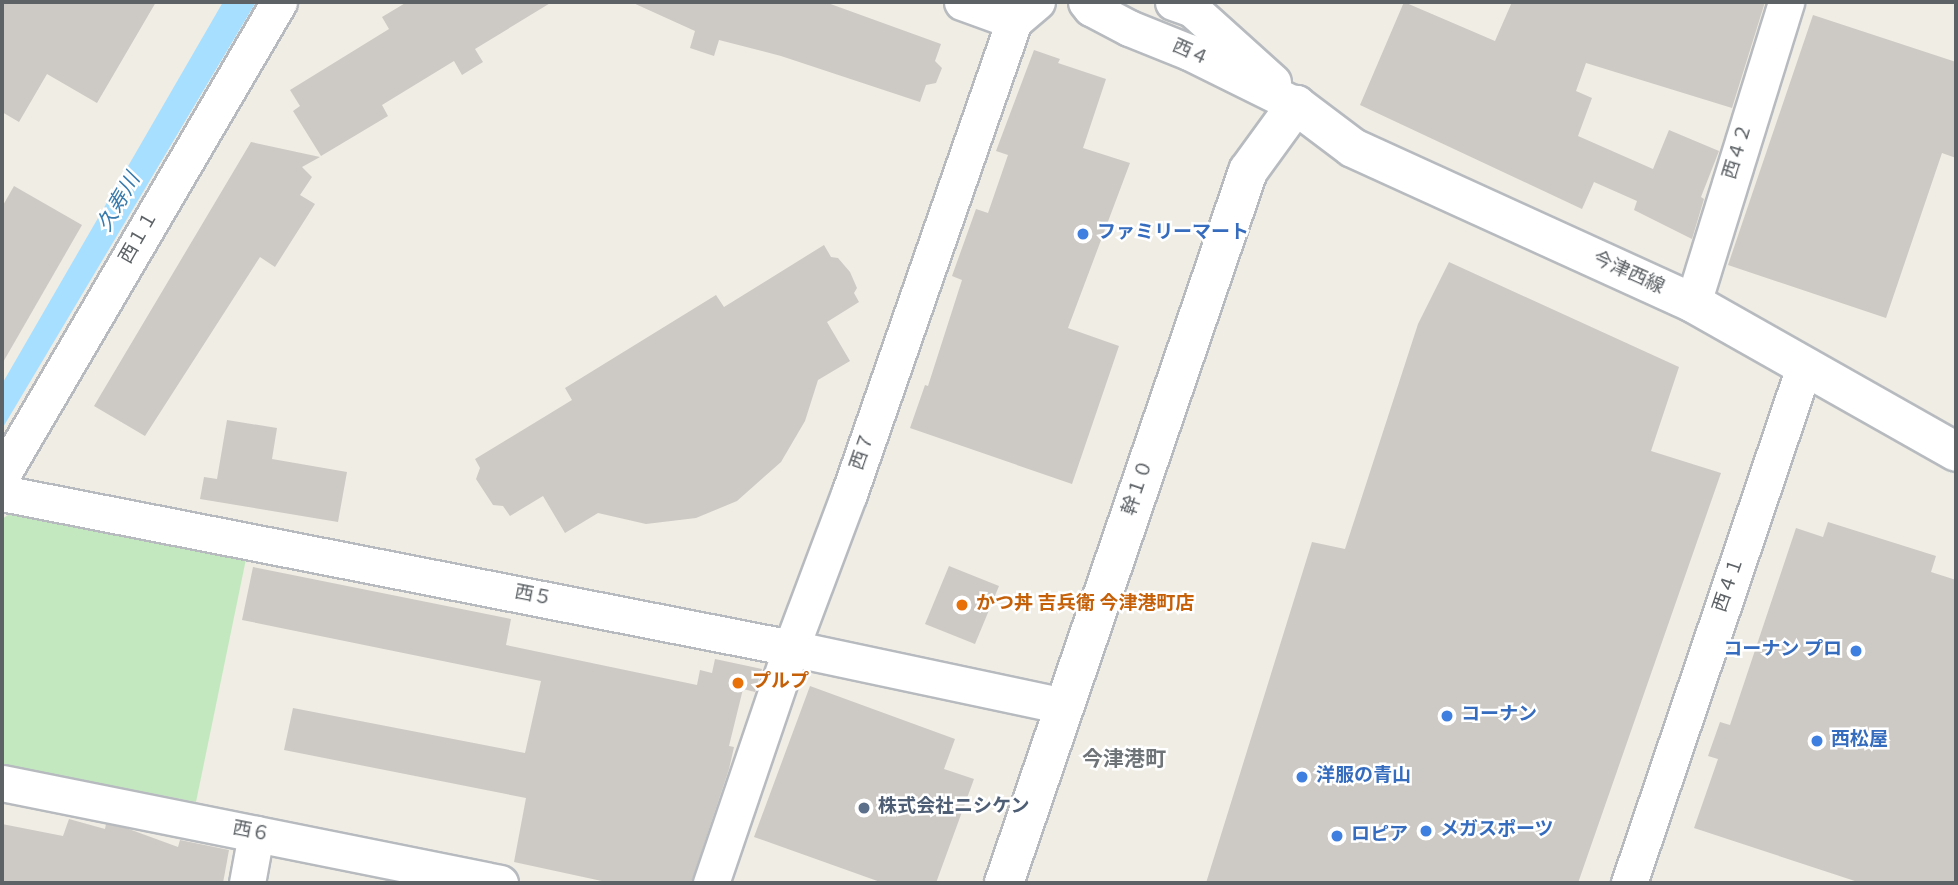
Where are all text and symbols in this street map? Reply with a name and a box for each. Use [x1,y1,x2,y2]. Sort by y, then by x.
street label: 西４ [1168,36,1212,72]
street label: 西４２ [1720,121,1758,183]
water label: 久寿川 [93,169,147,237]
street label: 西１１ [116,208,164,268]
place label: ファミリーマート [1097,223,1249,245]
marker: ファミリーマート [1075,226,1091,242]
street label: 今津西線 [1589,248,1667,300]
street label: 西７ [847,430,881,474]
street label: 幹１０ [1119,457,1159,519]
street label: 西４１ [1710,554,1750,616]
street label: 西５ [512,582,554,612]
place label: かつ丼 吉兵衛 今津港町店 [976,594,1194,616]
marker: かつ丼 吉兵衛 今津港町店 [954,597,970,613]
place label: コーナン プロ [1723,640,1842,662]
marker: コーナン プロ [1848,643,1864,659]
place label: プルプ [752,672,809,694]
marker: プルプ [730,675,746,691]
place label: コーナン [1461,705,1537,727]
marker: コーナン [1439,708,1455,724]
place label: 西松屋 [1831,730,1888,752]
marker: 西松屋 [1809,733,1825,749]
district label: 今津港町 [1082,748,1166,774]
place label: 洋服の青山 [1316,766,1411,788]
marker: 洋服の青山 [1294,769,1310,785]
place label: 株式会社ニシケン [878,797,1030,819]
marker: 株式会社ニシケン [856,800,872,816]
street label: 西６ [230,818,272,848]
place label: メガスポーツ [1440,820,1554,842]
marker: メガスポーツ [1418,823,1434,839]
place label: ロピア [1351,825,1408,847]
marker: ロピア [1329,828,1345,844]

